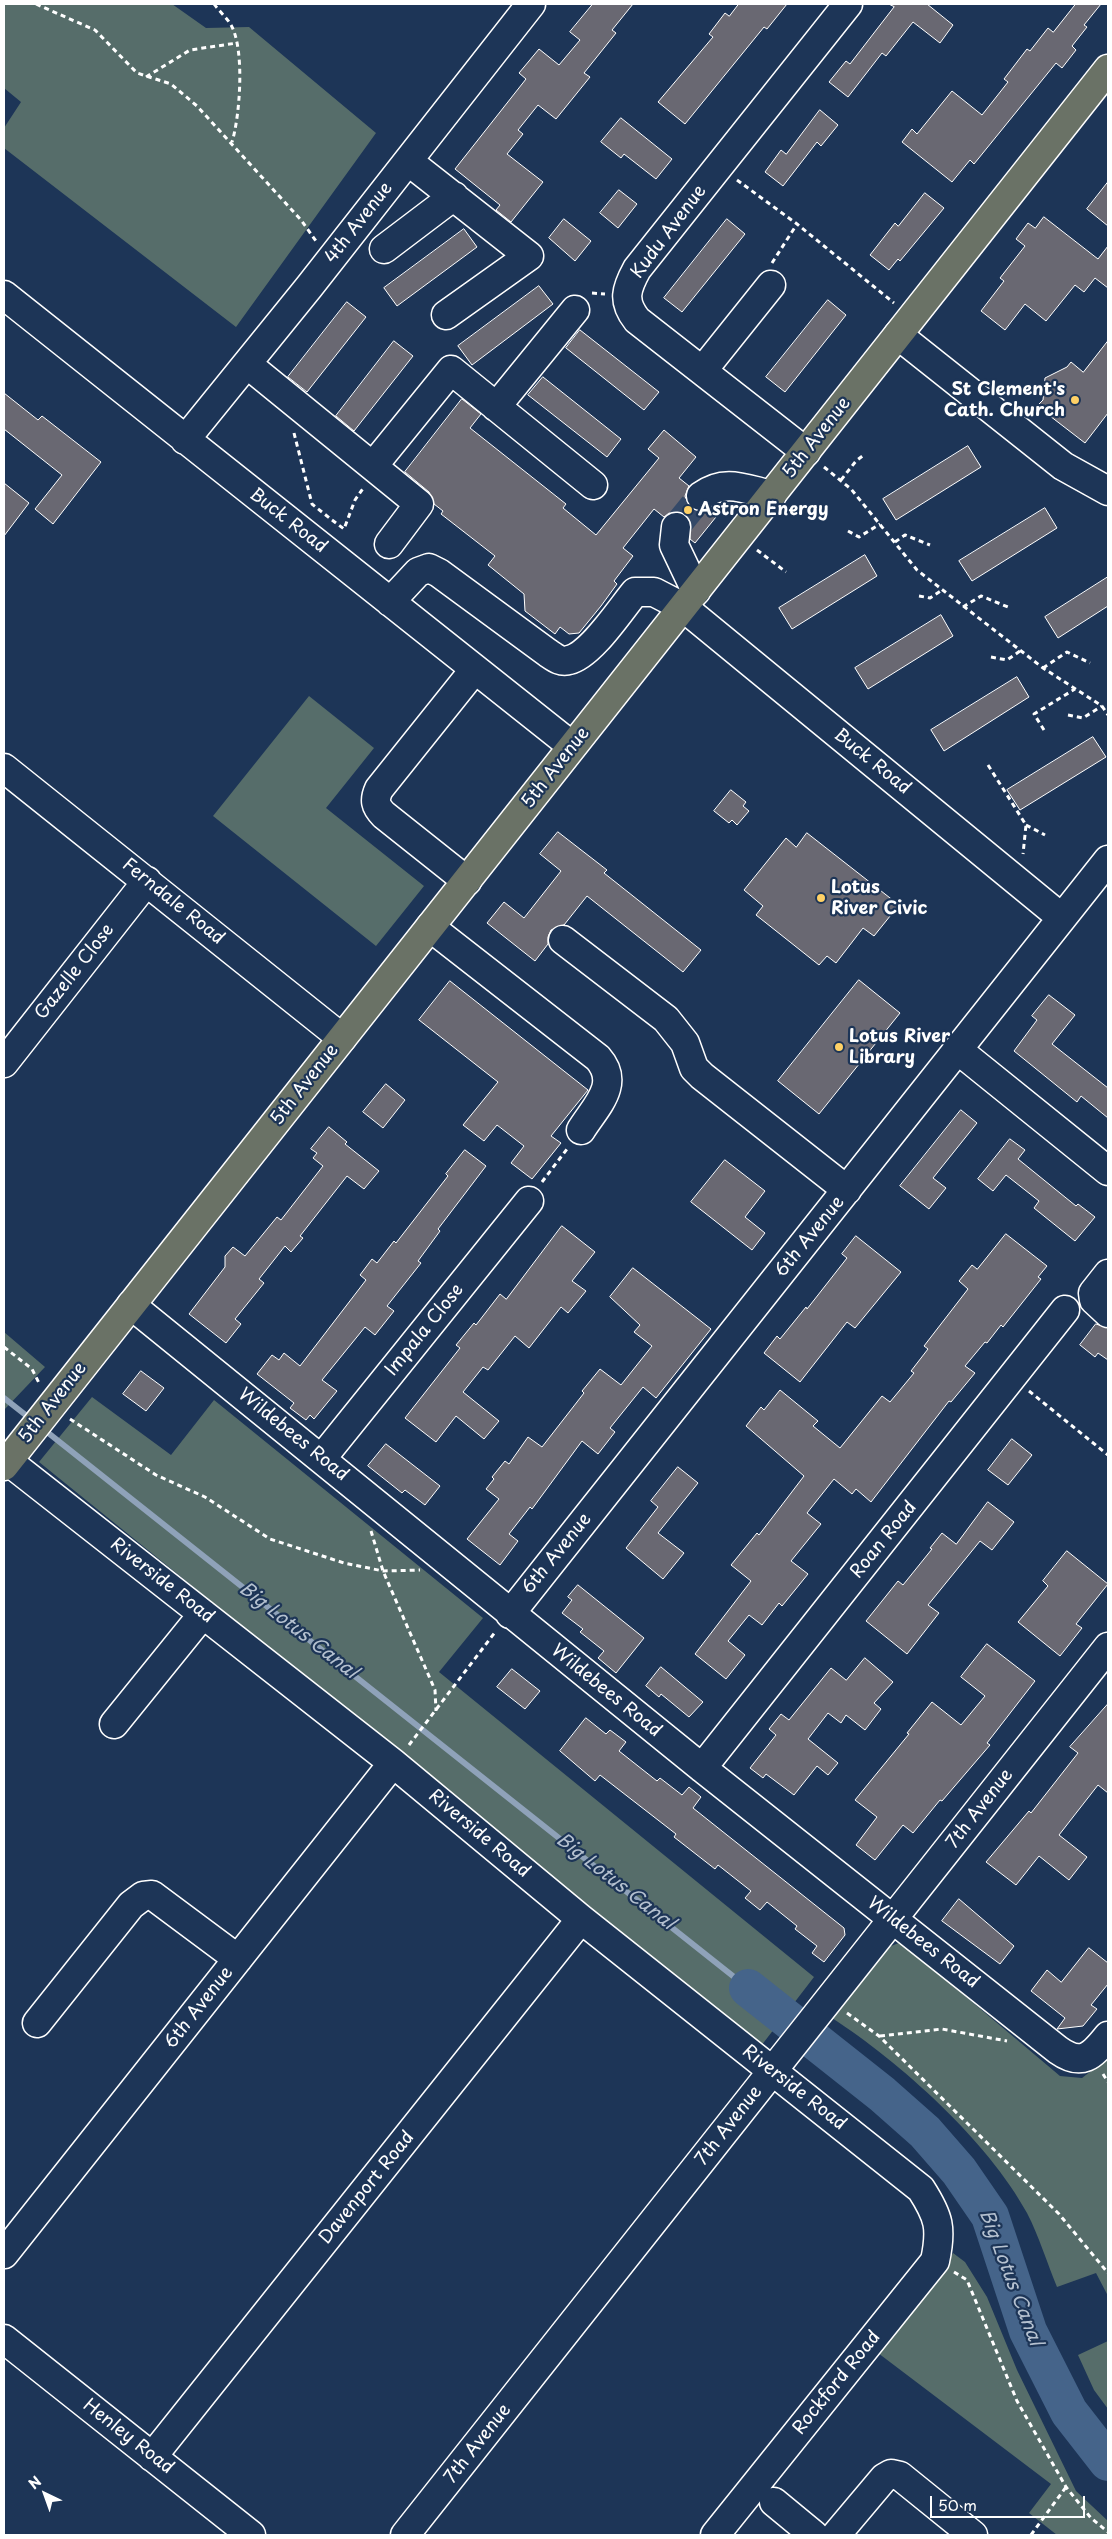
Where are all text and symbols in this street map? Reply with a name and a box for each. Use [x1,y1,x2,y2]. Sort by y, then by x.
street label: 4th Avenue [321,178,397,268]
street label: Kudu Avenue [627,181,711,283]
place label: St Clement's Cath. Church [944,379,1065,422]
street label: 5th Avenue [779,393,855,483]
marker: St Clement's Cath. Church [1069,394,1081,406]
street label: Buck Road [245,484,331,558]
place label: Astron Energy [698,499,828,521]
marker: Astron Energy [682,504,694,516]
street label: 5th Avenue [518,723,594,813]
street label: Buck Road [829,724,915,800]
street label: Ferndale Road [118,854,228,950]
place label: Lotus River Civic [831,877,928,920]
marker: Lotus River Civic [815,892,827,904]
street label: Gazelle Close [31,920,119,1024]
place label: Lotus River Library [849,1026,950,1068]
street label: 5th Avenue [267,1040,343,1130]
marker: Lotus River Library [833,1041,845,1053]
street label: 6th Avenue [771,1192,849,1282]
street label: Impala Close [381,1280,469,1380]
street label: 5th Avenue [15,1358,91,1448]
street label: Wildebees Road [233,1384,353,1486]
street label: Roan Road [846,1497,922,1583]
street label: 6th Avenue [518,1509,596,1599]
street label: Riverside Road [106,1534,218,1628]
water label: Big Lotus Canal [234,1578,362,1684]
street label: Wildebees Road [546,1640,666,1742]
street label: 7th Avenue [942,1765,1018,1853]
street label: Riverside Road [424,1785,534,1883]
water label: Big Lotus Canal [551,1829,679,1935]
street label: Wildebees Road [863,1893,983,1993]
street label: 6th Avenue [160,1963,238,2053]
street label: Riverside Road [738,2041,850,2135]
street label: 7th Avenue [691,2082,767,2170]
street label: Davenport Road [315,2127,419,2249]
water label: Big Lotus Canal [974,2207,1046,2349]
street label: Rockford Road [789,2327,885,2439]
street label: Henley Road [78,2395,178,2479]
street label: 7th Avenue [440,2400,516,2488]
north arrow [20,2469,70,2519]
text: N [23,2471,46,2494]
scale bar [932,2486,1087,2518]
text: 50 m [938,2493,977,2516]

